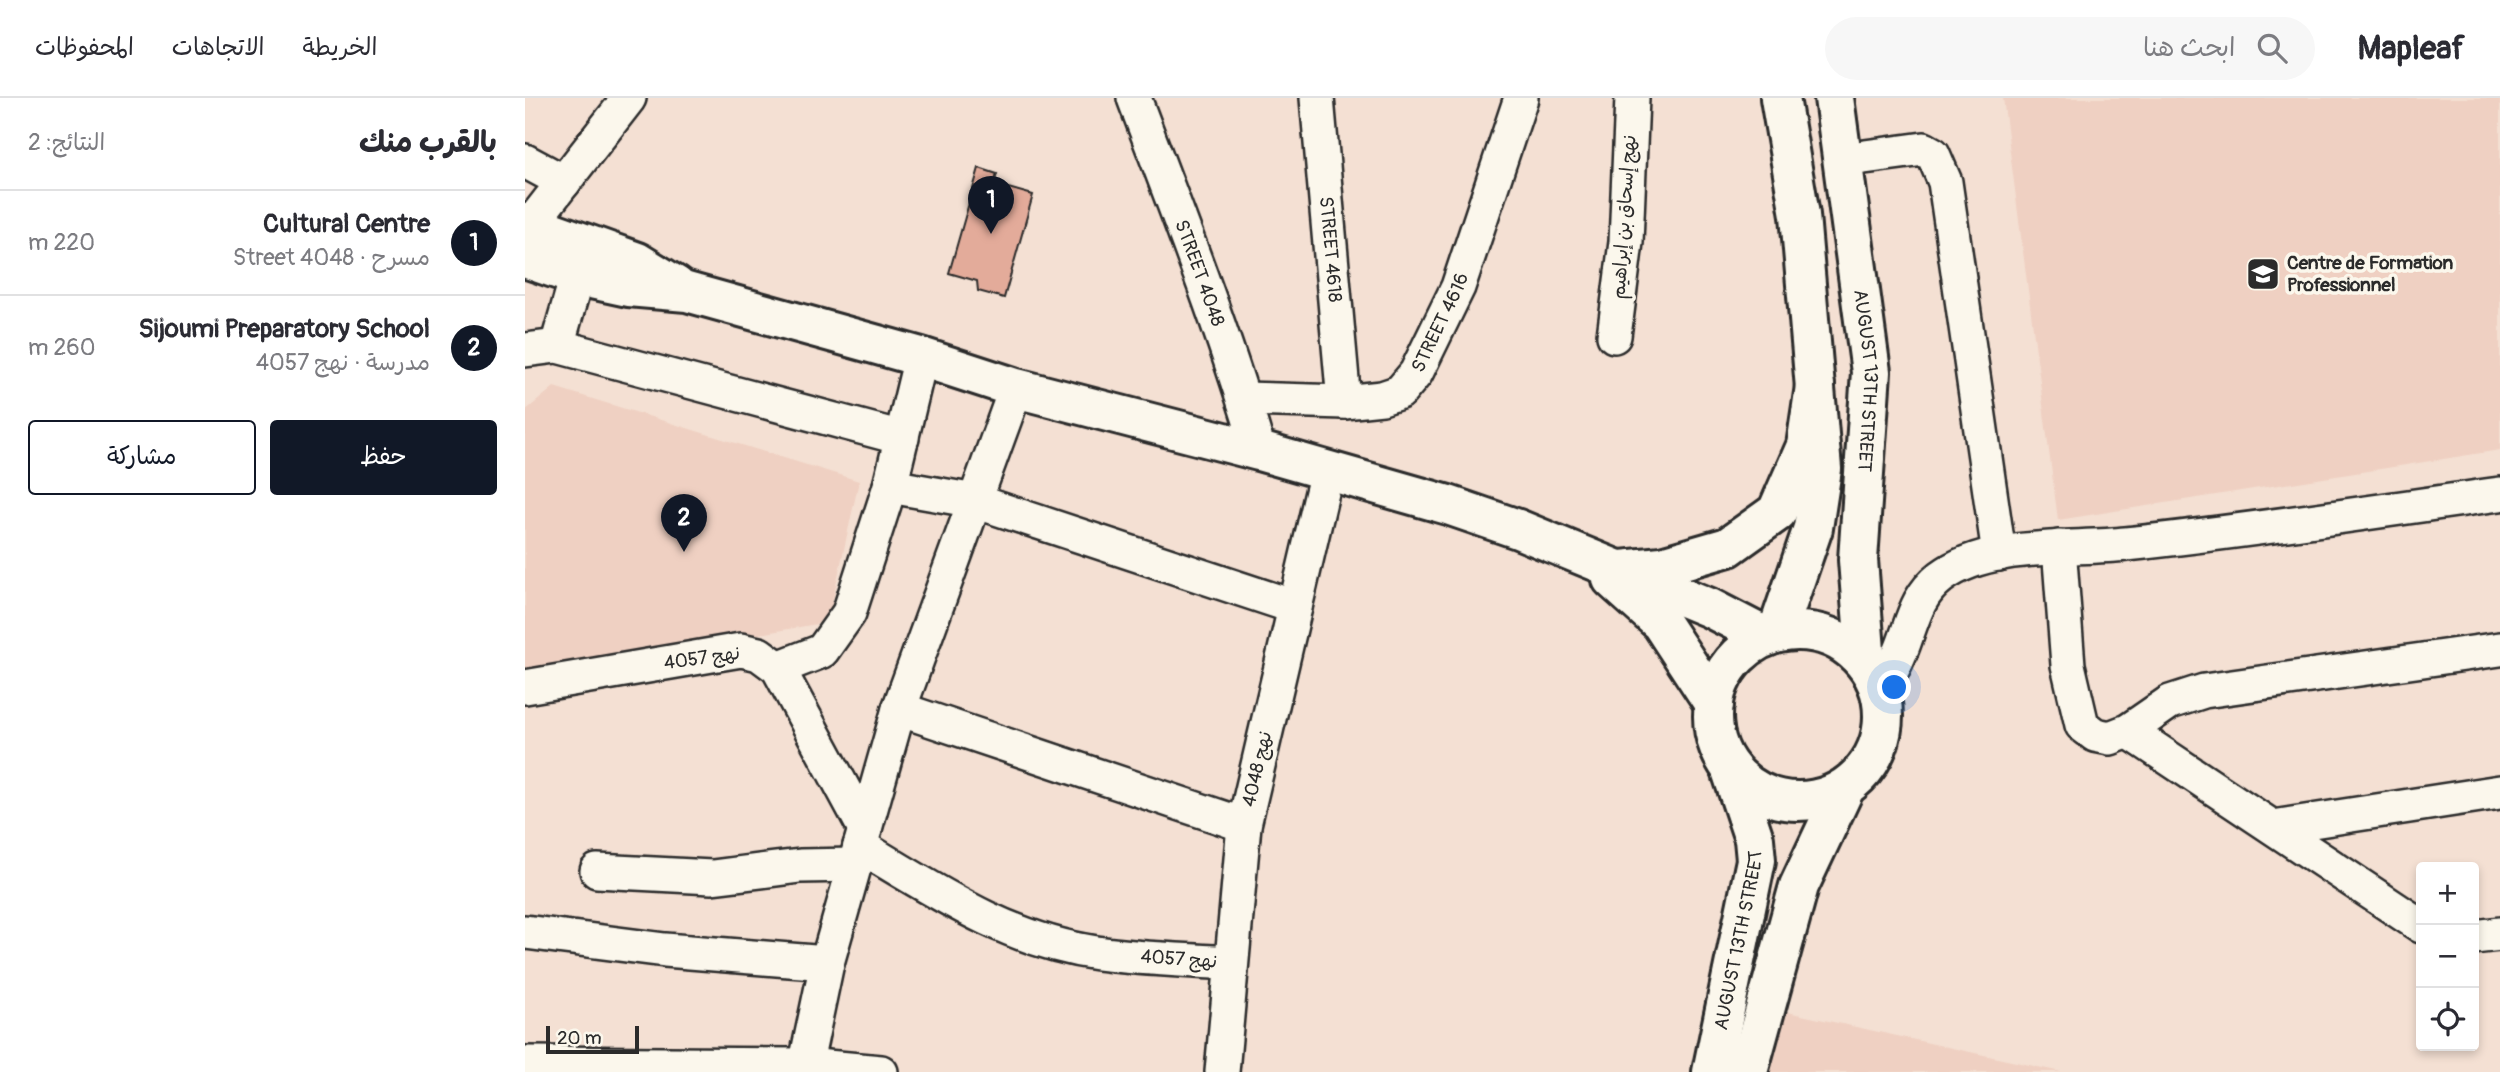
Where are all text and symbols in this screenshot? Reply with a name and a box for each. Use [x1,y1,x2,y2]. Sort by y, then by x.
search box [1825,17,2315,80]
text: Mapleaf [2357,28,2465,69]
icon: search [2253,29,2291,67]
text: ابحث هنا [2143,32,2235,64]
text: المحفوظات [35,33,134,62]
text: الاتجاهات [172,33,265,62]
text: الخريطة [303,33,377,62]
text: بالقرب منك [359,124,497,161]
text: النتائج: 2 [28,128,105,157]
street label: نهج إسحاق بن إبراهيم [1606,134,1644,300]
pin: 1 [968,176,1014,234]
street label: STREET 4618 [1314,195,1347,303]
text: Cultural Centre [263,208,430,240]
street label: STREET 4048 [1169,216,1230,330]
text: 220 m [28,228,95,257]
text: 1 [470,228,479,257]
text: مسرح · Street 4048 [233,243,430,272]
place label: Centre de Formation Professionnel [2287,251,2453,297]
school or university icon: Centre de Formation Professionnel [2244,255,2282,293]
street label: STREET 4616 [1406,270,1474,376]
street label: AUGUST 13TH STREET [1848,288,1883,473]
text: Sijoumi Preparatory School [139,313,430,345]
text: 260 m [28,333,95,362]
text: 2 [468,333,480,362]
text: مدرسة · نهج 4057 [256,348,430,377]
button: مشاركة [28,420,256,495]
button: حفظ [270,420,497,495]
pin: 2 [661,494,707,552]
street label: نهج 4057 [662,641,742,675]
your location [1877,670,1911,704]
street label: نهج 4048 [1237,729,1277,809]
street label: AUGUST 13TH STREET [1709,849,1768,1032]
map controls [2416,862,2479,1051]
button: + [2416,862,2479,925]
button: − [2416,925,2479,988]
street label: نهج 4057 [1140,944,1218,974]
button: locate [2416,988,2479,1051]
scale bar [546,1023,639,1055]
text: 20 m [557,1026,602,1050]

